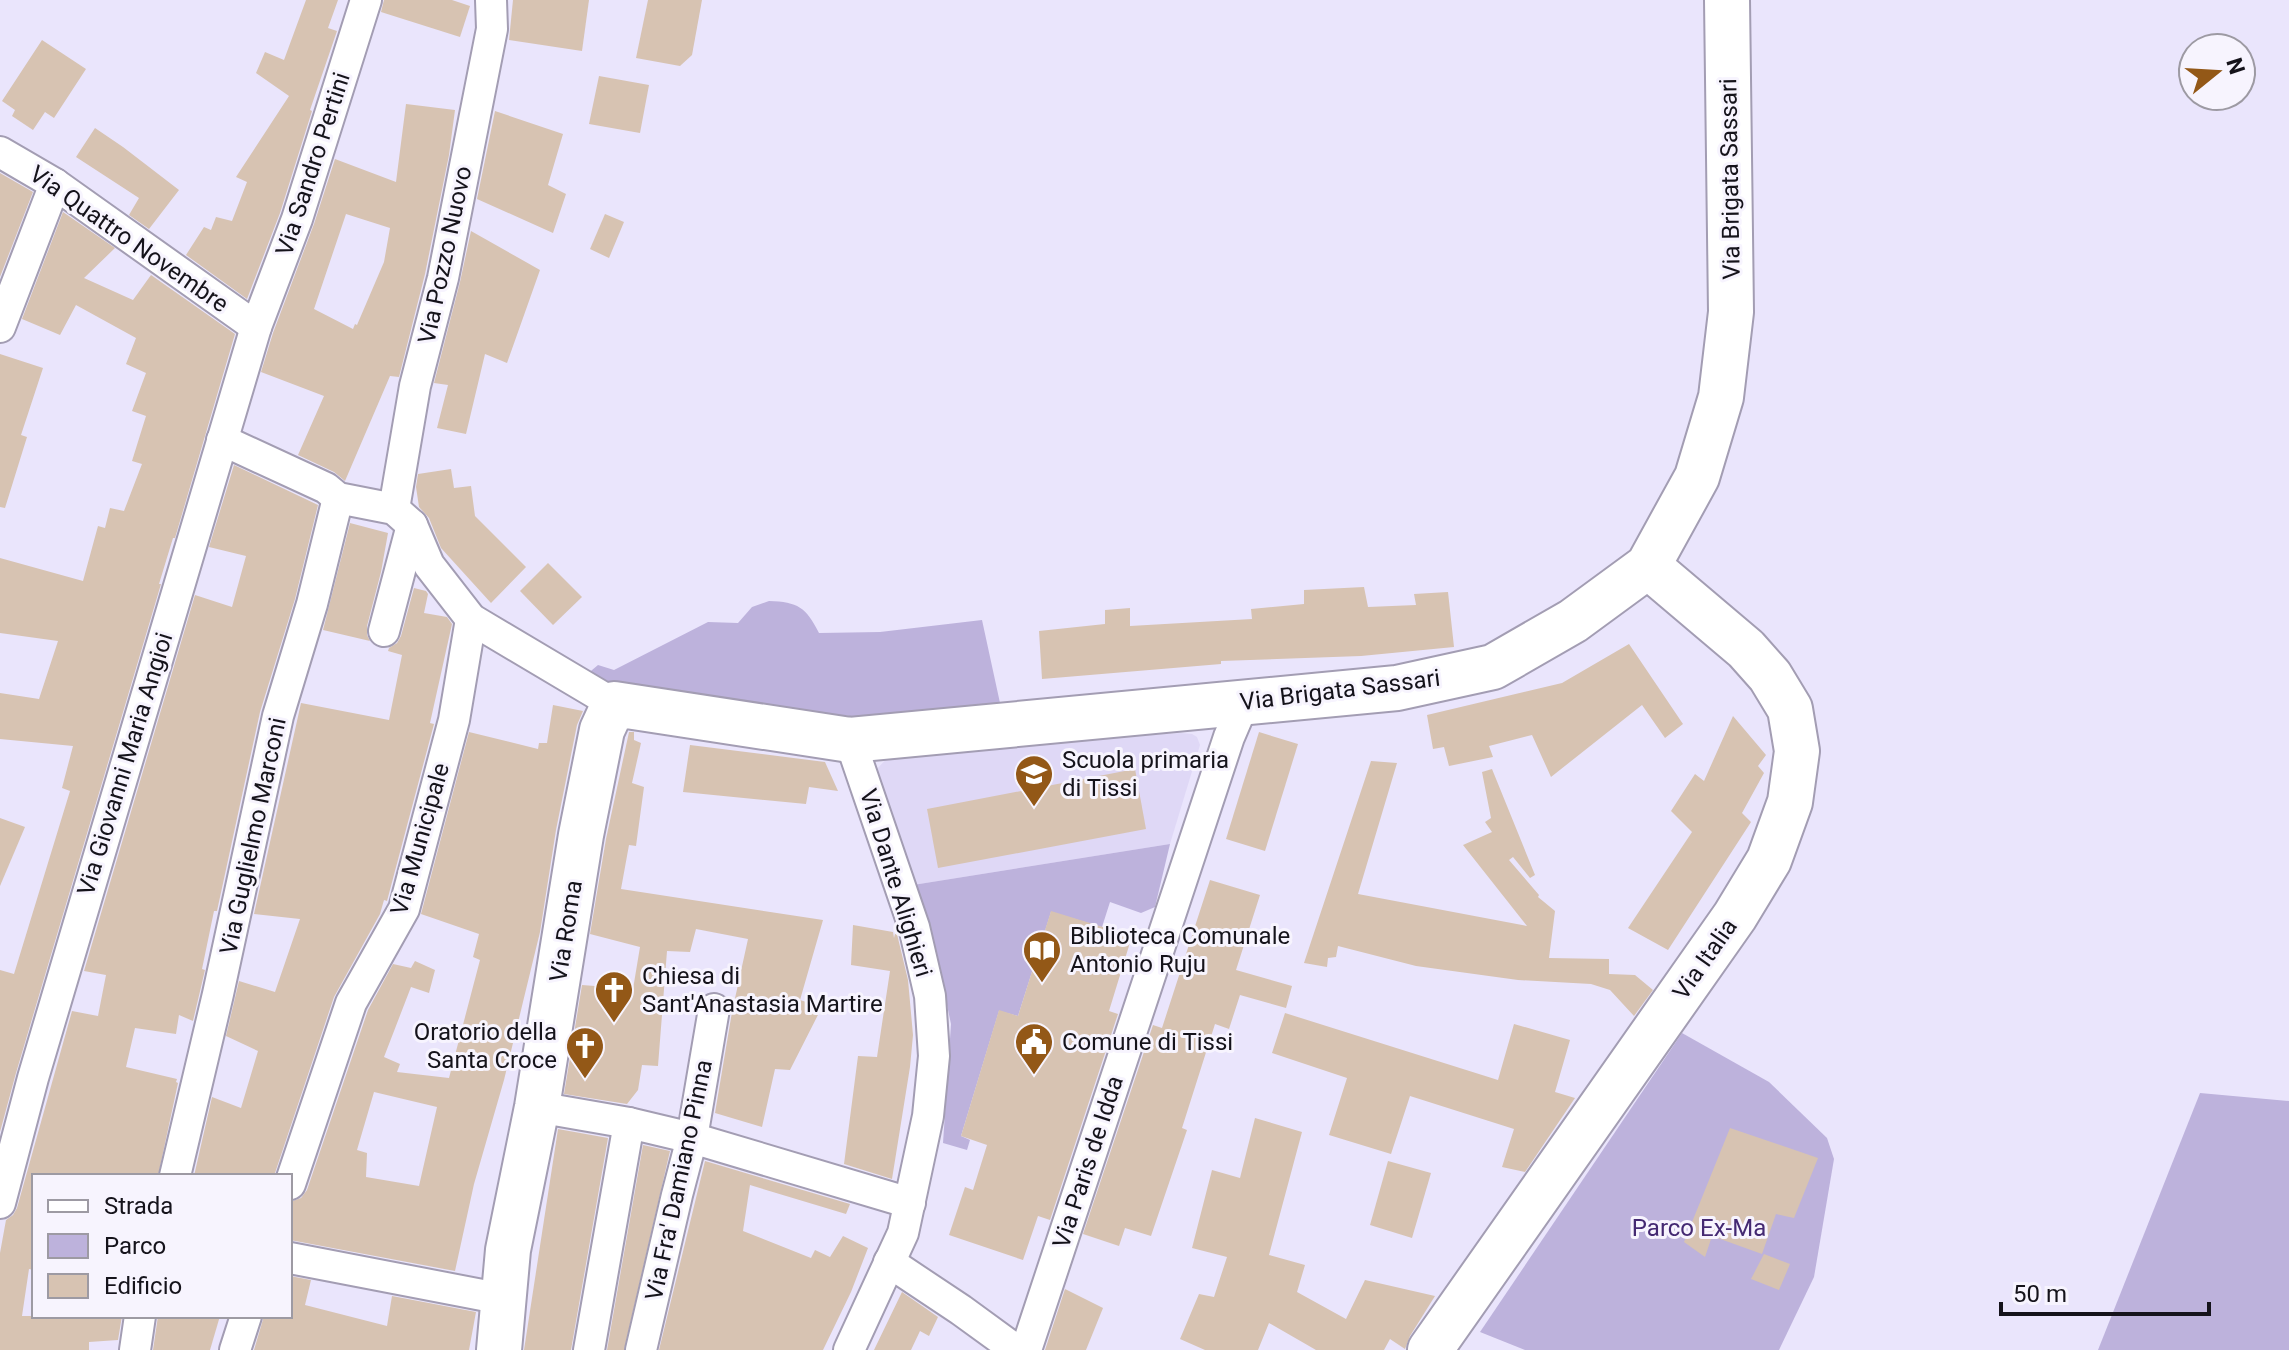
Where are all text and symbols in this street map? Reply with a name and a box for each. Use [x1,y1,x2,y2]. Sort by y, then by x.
north arrow [2177,32,2257,112]
text: N [2221,55,2250,77]
street label: Via Sandro Pertini [270,69,356,259]
street label: Via Brigata Sassari [1714,78,1746,280]
street label: Via Quattro Novembre [24,160,234,318]
street label: Via Pozzo Nuovo [413,164,477,346]
street label: Via Giovanni Maria Angioi [72,629,178,899]
street label: Via Brigata Sassari [1238,664,1442,716]
street label: Via Guglielmo Marconi [214,715,292,957]
place label: Scuola primaria di Tissi [1062,746,1229,802]
school or university icon: Scuola primaria di Tissi [1013,753,1055,808]
street label: Via Municipale [385,760,455,918]
street label: Via Dante Alighieri [854,786,938,980]
street label: Via Roma [544,878,588,984]
street label: Via Italia [1667,913,1743,1005]
place label: Biblioteca Comunale Antonio Ruju [1070,922,1290,978]
library icon: Biblioteca Comunale Antonio Ruju [1021,929,1063,984]
place label: Chiesa di Sant'Anastasia Martire [642,962,883,1018]
church icon: Chiesa di Sant'Anastasia Martire [593,969,635,1024]
place label: Oratorio della Santa Croce [414,1018,557,1074]
public building icon: Comune di Tissi [1013,1021,1055,1076]
church icon: Oratorio della Santa Croce [564,1025,606,1080]
place label: Comune di Tissi [1062,1028,1233,1056]
street label: Via Fra' Damiano Pinna [640,1057,718,1303]
street label: Via Paris de Idda [1047,1072,1129,1252]
legend [32,1174,292,1318]
text: Strada [104,1192,173,1220]
park label: Parco Ex-Ma [1632,1214,1766,1242]
text: Parco [104,1232,166,1260]
scale bar [2001,1266,2209,1316]
text: Edificio [104,1272,182,1300]
text: 50 m [2013,1280,2067,1308]

